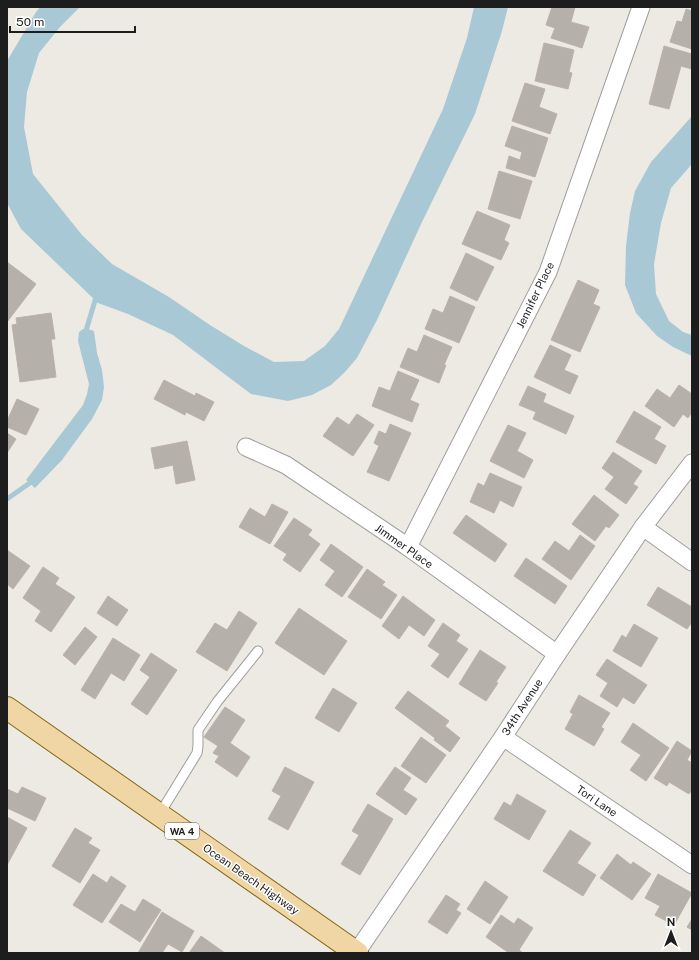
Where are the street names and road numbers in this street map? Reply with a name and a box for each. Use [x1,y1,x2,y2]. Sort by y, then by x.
street label: Jennifer Place [514,260,556,330]
street label: Jimmer Place [373,522,435,570]
street label: 34th Avenue [499,677,545,737]
street label: Tori Lane [574,783,620,819]
road number: WA 4 [165,823,199,839]
street label: Ocean Beach Highway [201,841,301,917]

